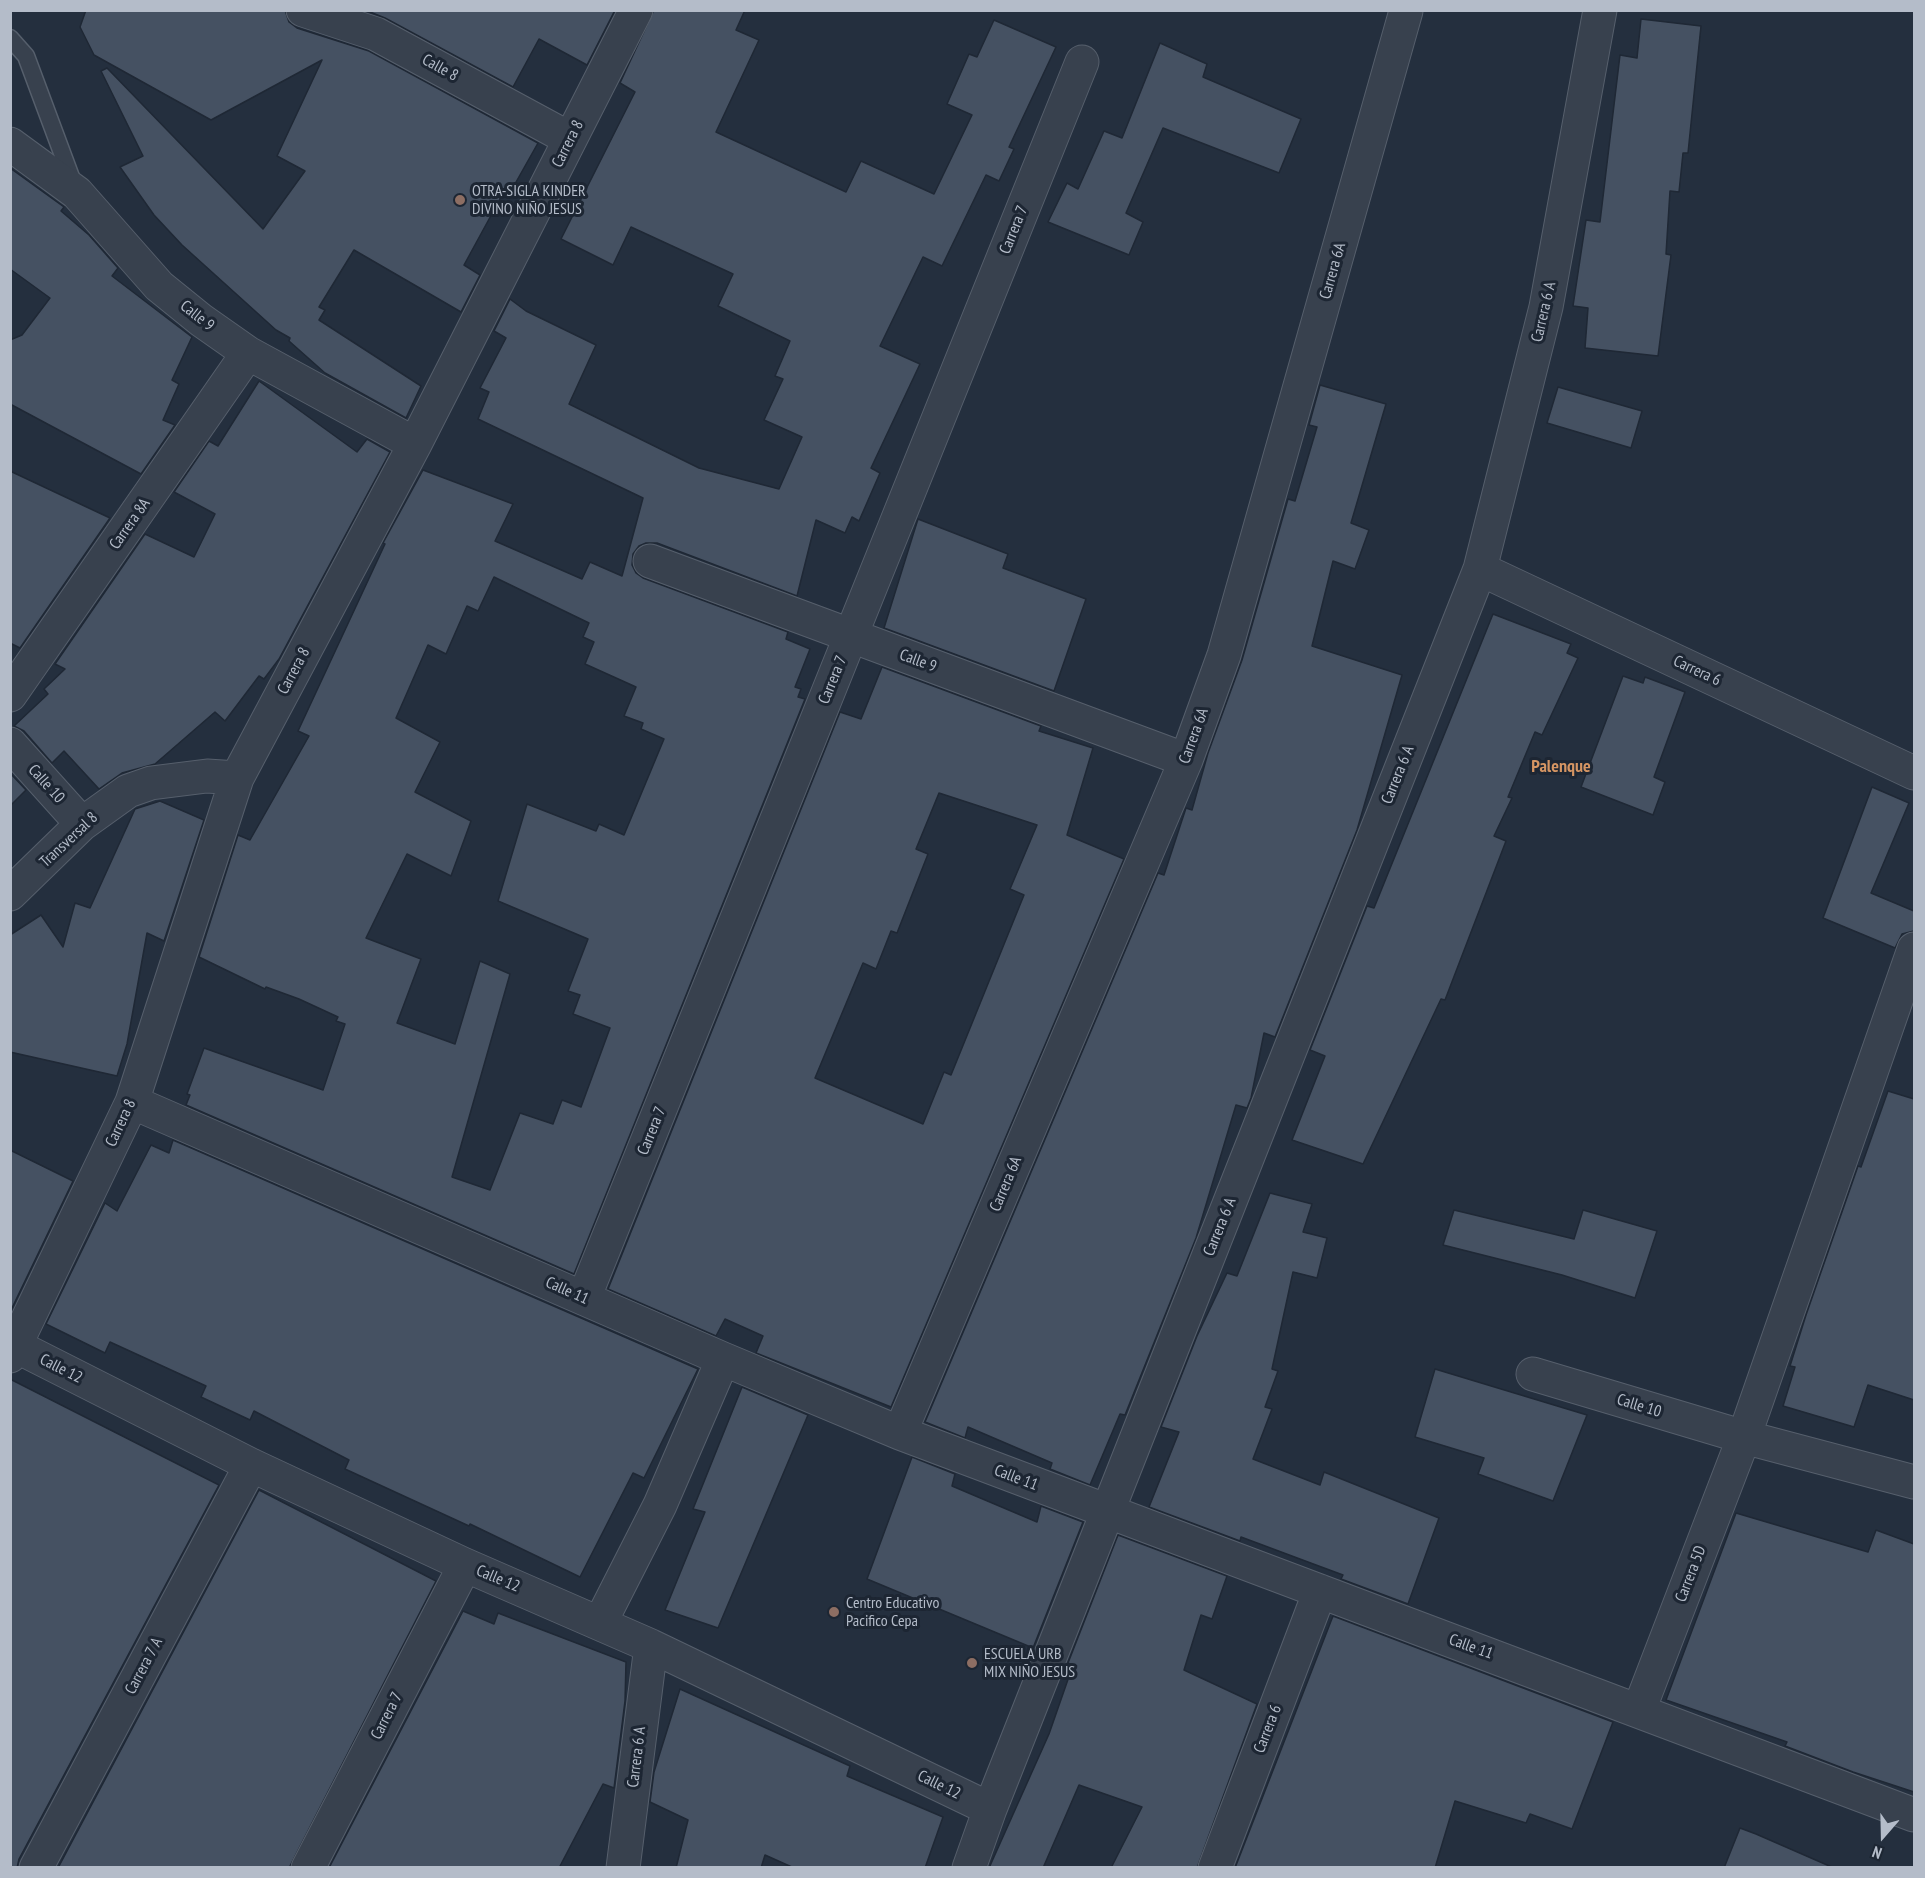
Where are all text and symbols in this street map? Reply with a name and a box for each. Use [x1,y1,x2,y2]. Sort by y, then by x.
street label: Calle 8 [419,50,461,86]
street label: Carrera 8 [548,117,588,171]
place label: OTRA-SIGLA KINDER DIVINO NIÑO JESUS [472,181,586,219]
marker: OTRA-SIGLA KINDER DIVINO NIÑO JESUS [453,193,467,207]
street label: Carrera 7 [996,203,1032,257]
street label: Carrera 6A [1316,241,1350,301]
street label: Carrera 6 A [1528,280,1560,344]
street label: Calle 9 [176,297,218,335]
street label: Carrera 8A [106,495,154,553]
street label: Carrera 8 [274,644,314,698]
street label: Calle 9 [897,645,939,677]
street label: Carrera 6 [1670,652,1724,690]
street label: Carrera 7 [815,653,851,707]
street label: Carrera 6A [1175,706,1213,766]
street label: Carrera 6 A [1378,743,1418,807]
district label: Palenque [1531,756,1591,778]
street label: Calle 10 [24,761,68,807]
street label: Transversal 8 [36,808,102,872]
street label: Carrera 8 [102,1096,140,1150]
street label: Carrera 7 [634,1104,670,1158]
street label: Carrera 6A [986,1154,1026,1214]
street label: Carrera 6 A [1200,1195,1240,1259]
street label: Calle 11 [542,1273,592,1309]
street label: Calle 12 [36,1350,86,1388]
street label: Calle 10 [1614,1390,1664,1422]
street label: Calle 11 [991,1461,1041,1495]
street label: Carrera 5D [1672,1543,1710,1605]
street label: Calle 12 [473,1561,523,1597]
place label: Centro Educativo Pacifico Cepa [846,1593,939,1631]
marker: Centro Educativo Pacifico Cepa [827,1605,841,1619]
street label: Calle 11 [1446,1630,1496,1664]
street label: Carrera 7 A [121,1634,167,1698]
place label: ESCUELA URB MIX NIÑO JESUS [984,1644,1075,1682]
marker: ESCUELA URB MIX NIÑO JESUS [965,1656,979,1670]
street label: Carrera 7 [367,1689,407,1743]
street label: Carrera 6 [1250,1702,1286,1756]
street label: Carrera 6 A [624,1725,650,1789]
street label: Calle 12 [914,1766,964,1804]
north arrow [1853,1806,1913,1866]
text: N [1869,1842,1884,1864]

